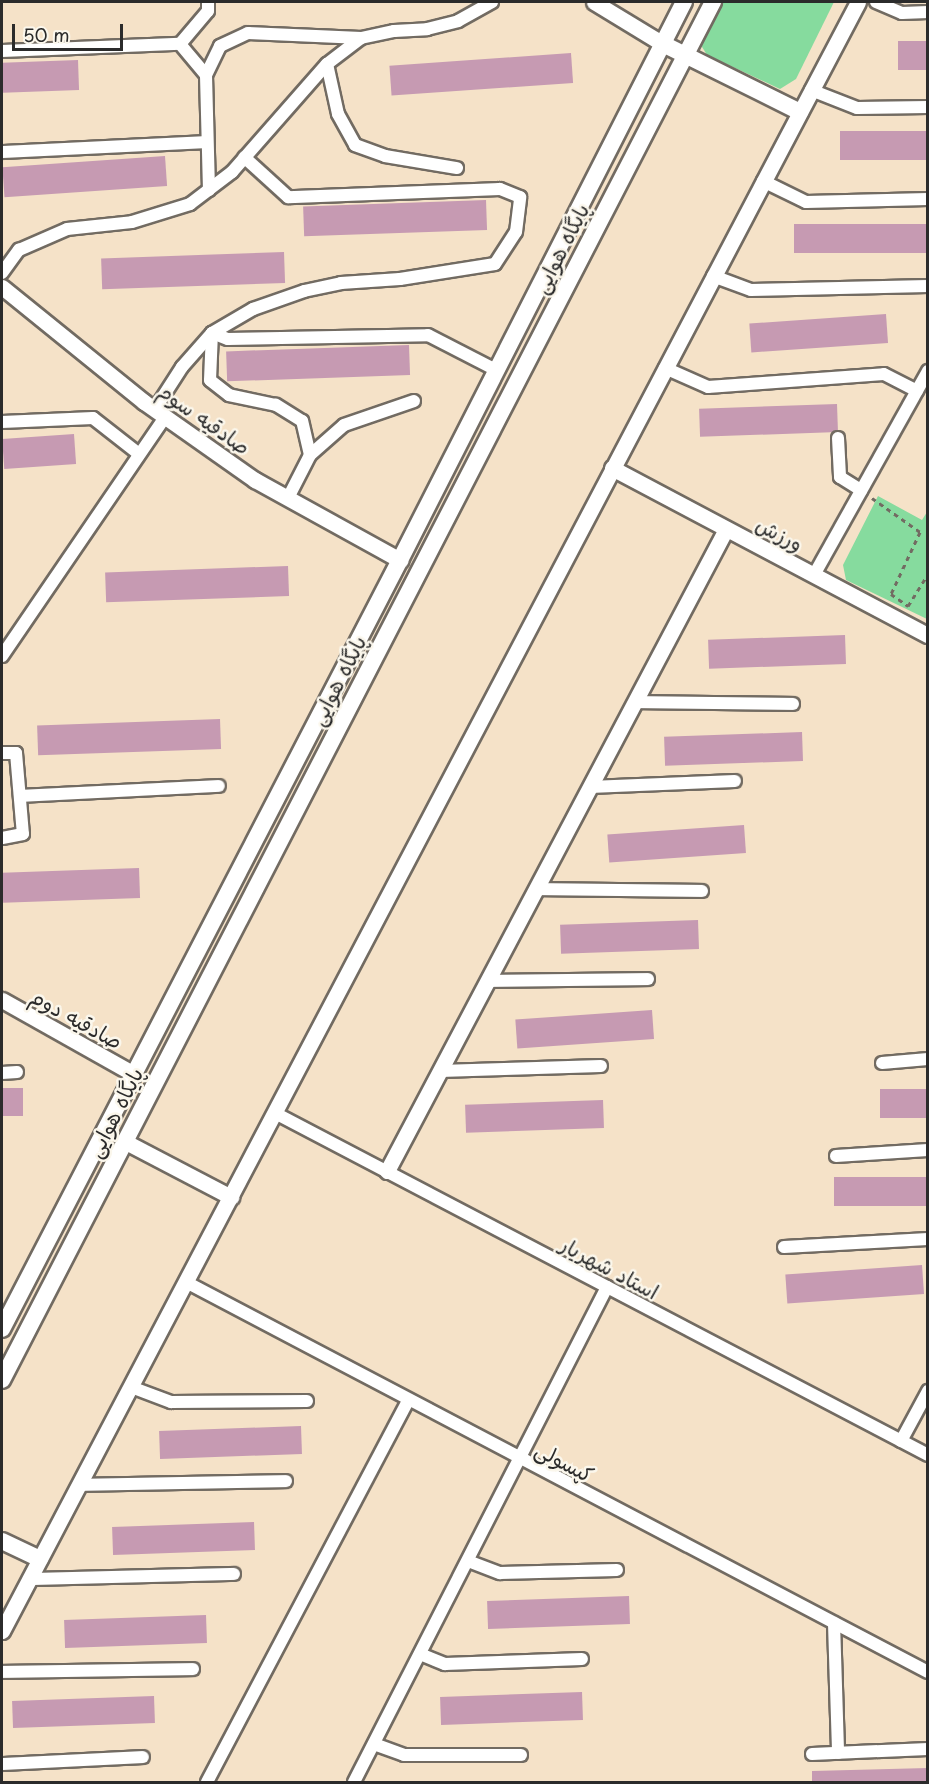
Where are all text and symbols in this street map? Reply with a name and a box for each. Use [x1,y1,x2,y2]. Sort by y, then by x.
scale bar [15,12,126,50]
text: 50 m [23,21,70,48]
street label: پایگاه هوایی [527,199,593,297]
street label: صادقیه سوم [154,377,256,459]
street label: ورزش [752,510,808,556]
street label: پایگاه هوایی [304,631,370,729]
street label: صادقیه دوم [27,983,127,1053]
street label: پایگاه هوایی [81,1063,147,1161]
street label: استاد شهریار [556,1231,664,1303]
street label: کپسولی [532,1435,598,1487]

